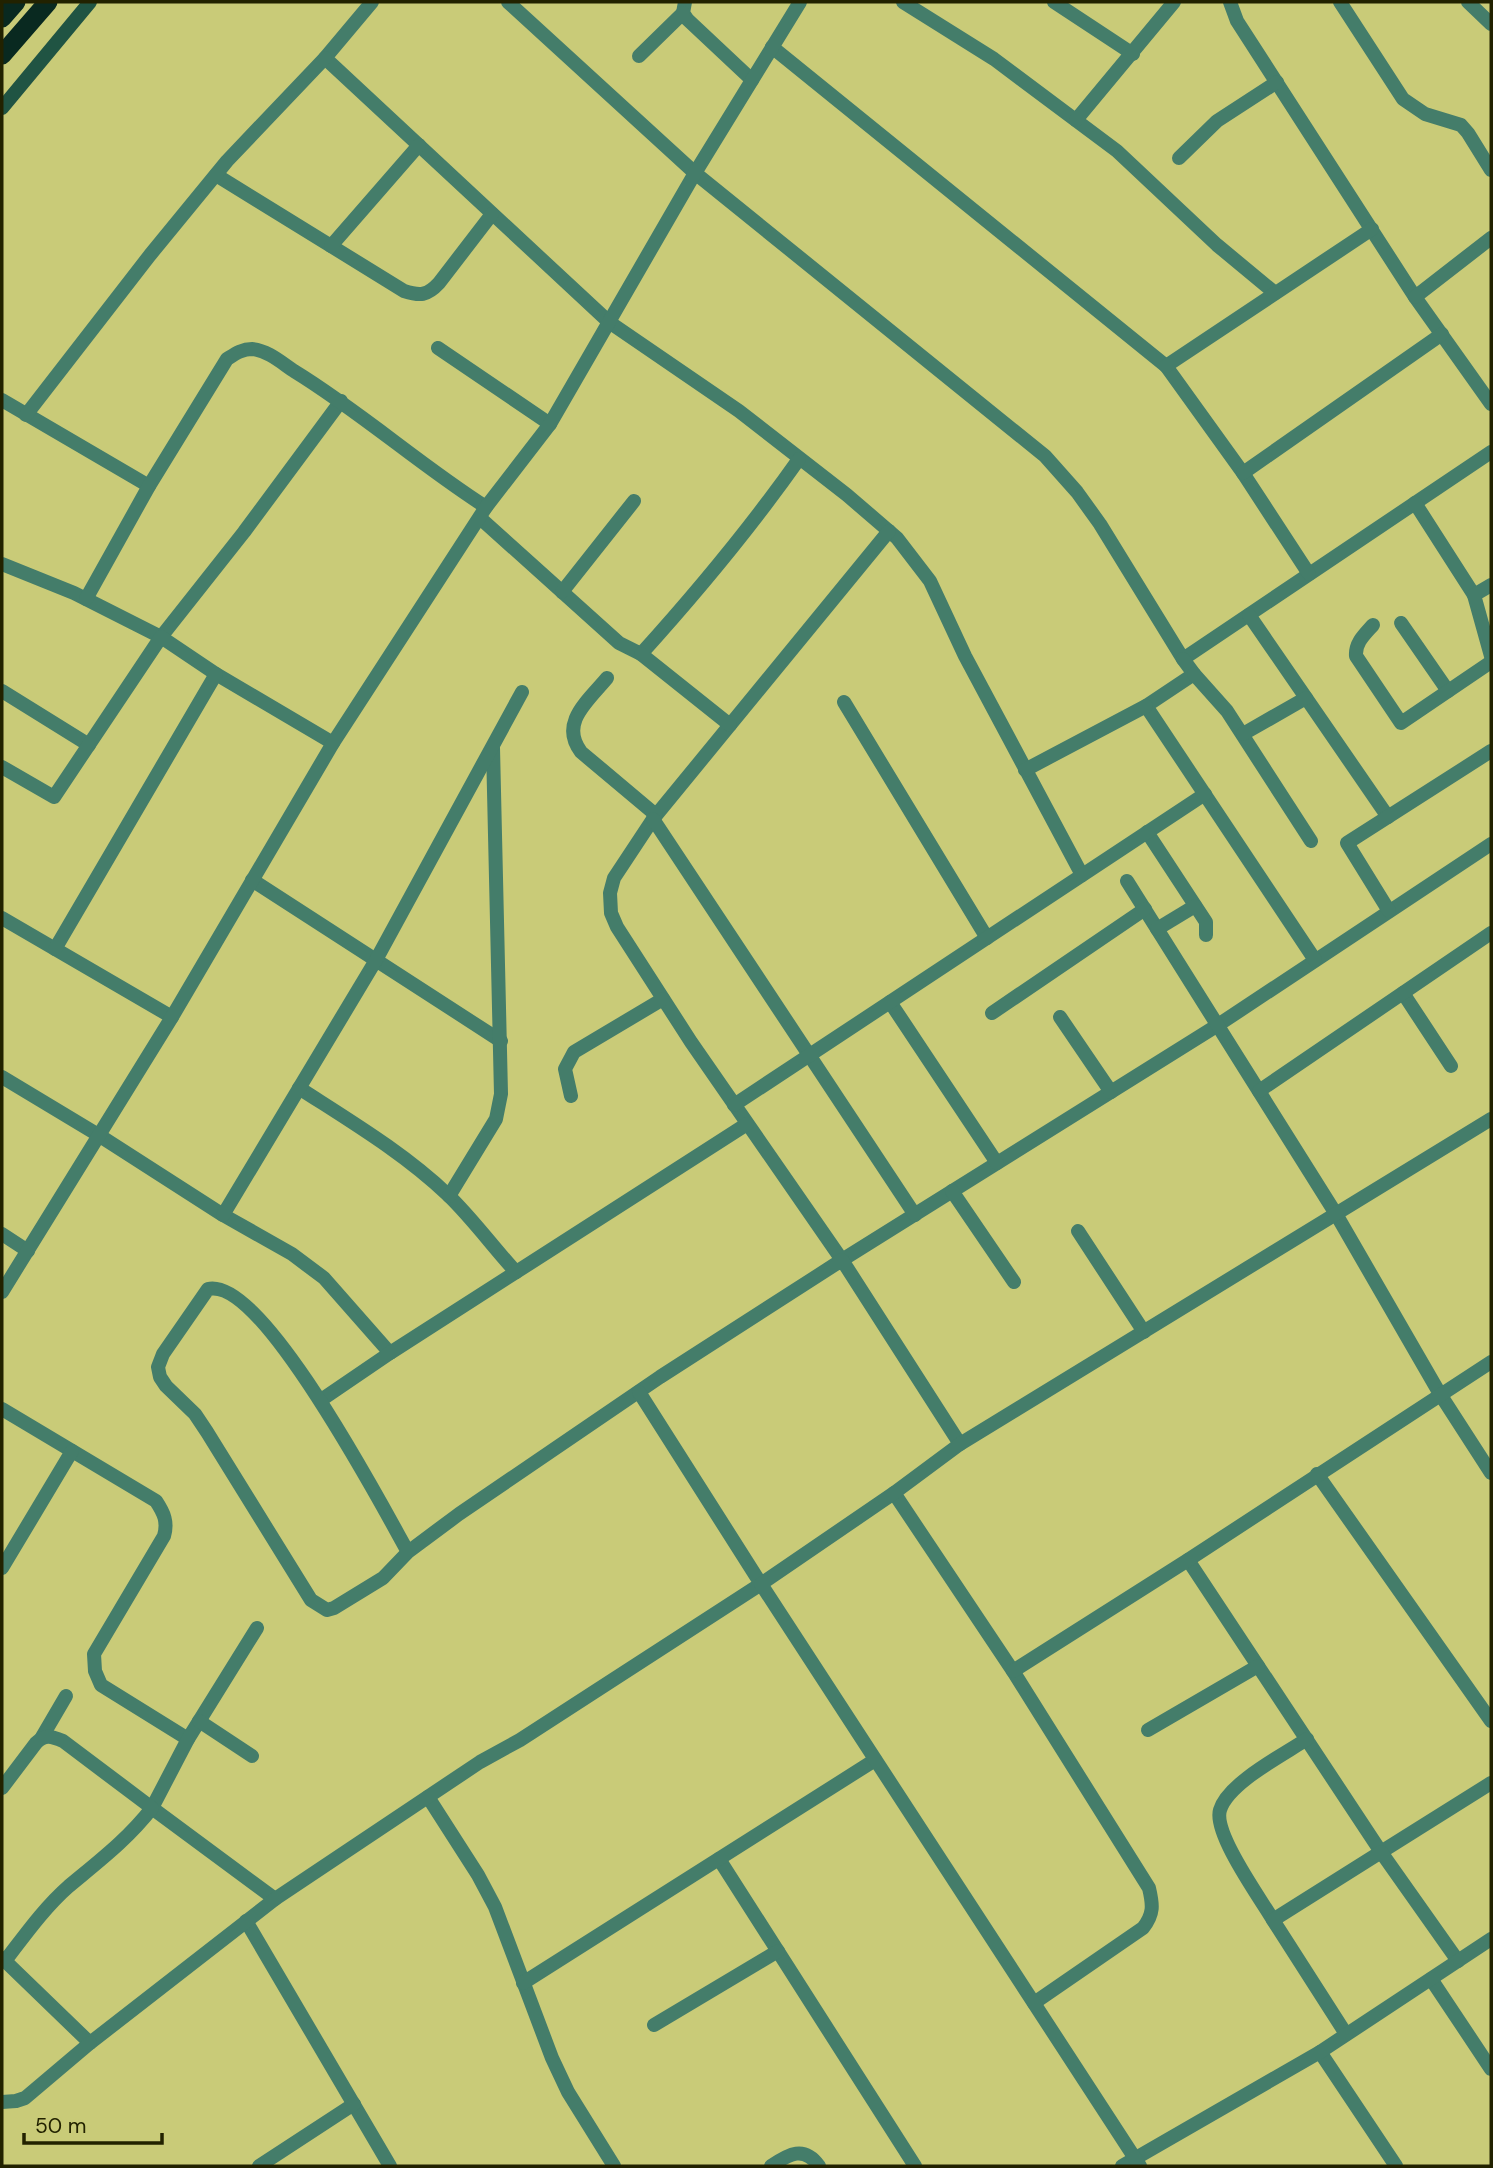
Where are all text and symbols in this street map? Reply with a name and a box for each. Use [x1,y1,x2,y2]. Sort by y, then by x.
scale bar [24,2102,163,2146]
text: 50 m [35,2112,86,2140]

